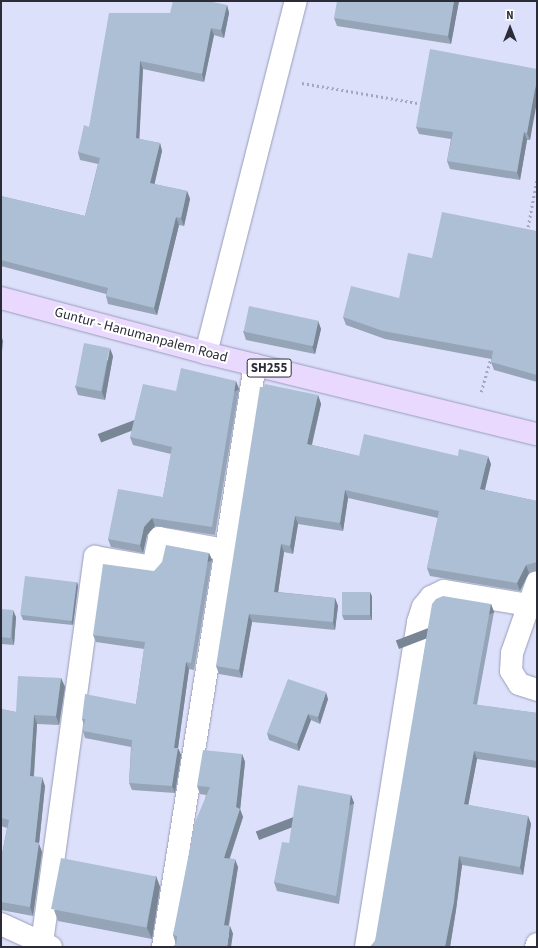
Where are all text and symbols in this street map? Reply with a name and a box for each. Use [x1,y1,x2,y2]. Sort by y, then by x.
north arrow [490,8,530,48]
text: N [506,8,514,23]
street label: Guntur - Hanumanpalem Road [53,304,229,366]
road number: SH255 [246,357,292,379]

